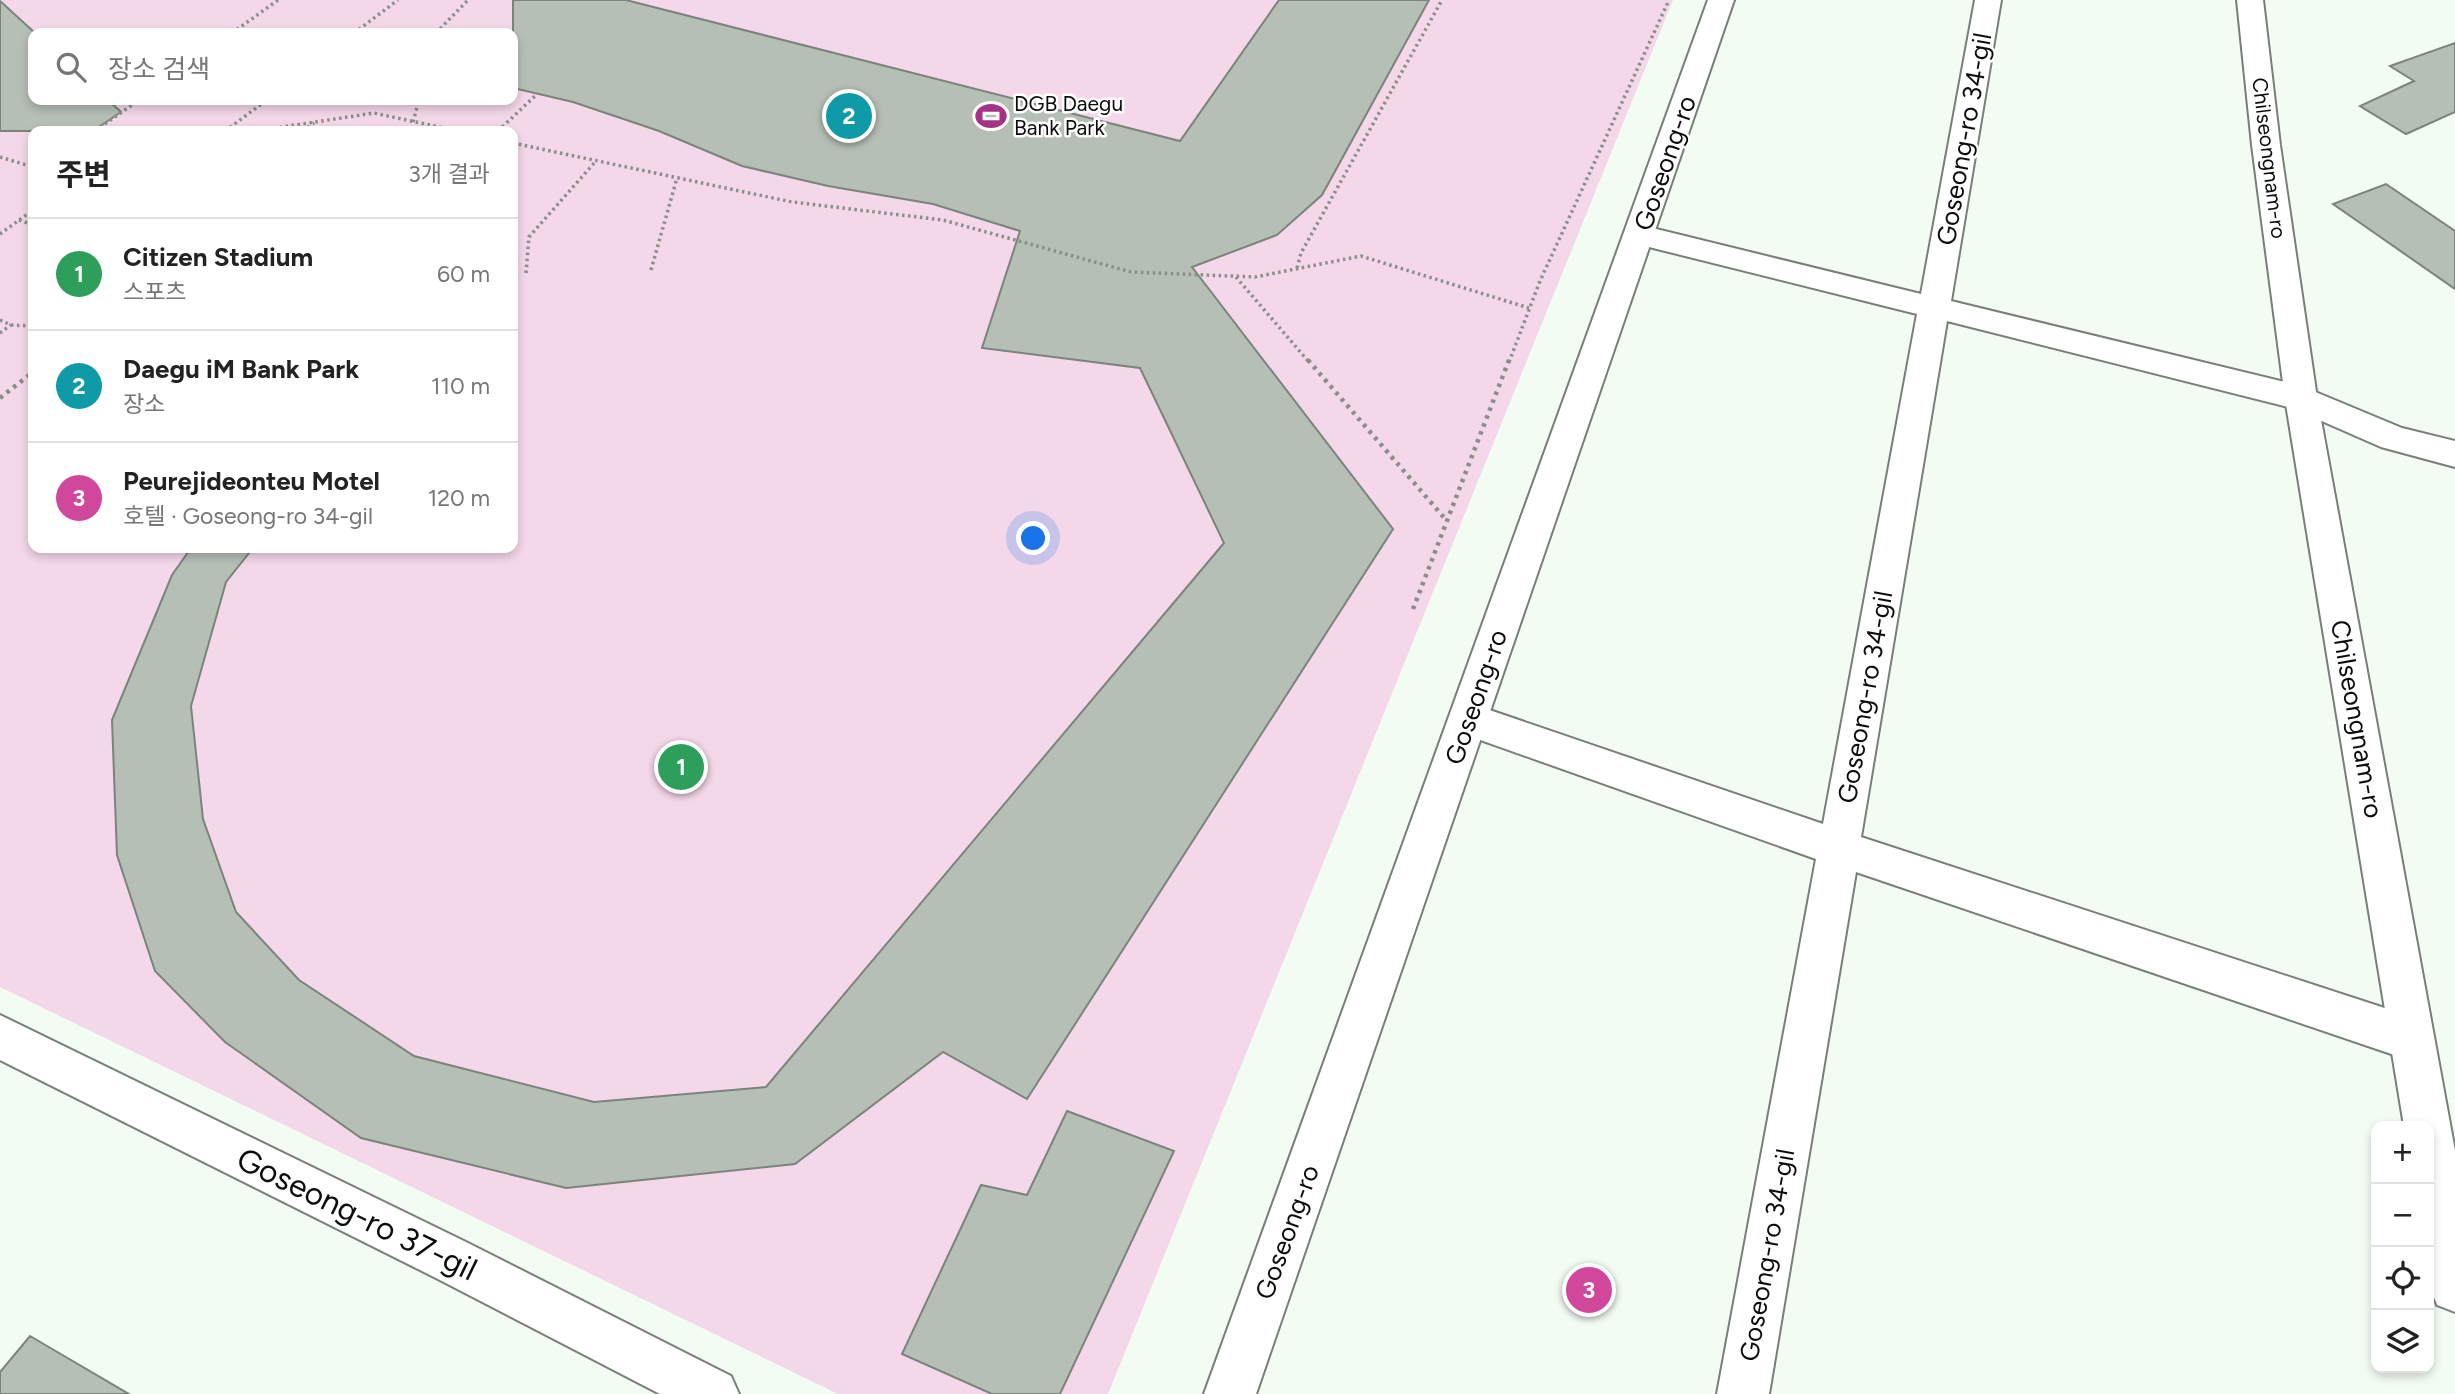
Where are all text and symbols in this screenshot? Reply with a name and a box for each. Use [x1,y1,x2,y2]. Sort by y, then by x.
search box [28,28,518,105]
street label: Goseong-ro 34-gil [1930,30,1998,248]
icon: search [52,48,90,86]
text: 장소 검색 [108,53,210,85]
street label: Chilseongnam-ro [2247,76,2292,240]
pin: 2 [826,90,872,142]
place label: DGB Daegu Bank Park [1014,91,1123,140]
street label: Goseong-ro [1627,91,1703,235]
sports icon: DGB Daegu Bank Park [974,99,1008,133]
text: 주변 [56,156,111,193]
text: 3개 결과 [408,160,490,188]
text: Citizen Stadium [123,241,313,273]
text: 1 [74,260,84,288]
text: 60 m [437,260,490,288]
text: 스포츠 [123,278,186,306]
text: Daegu iM Bank Park [123,353,359,385]
text: 2 [72,372,86,400]
text: 110 m [431,372,490,400]
text: 장소 [123,390,165,418]
text: Peurejideonteu Motel [123,465,380,497]
text: 3 [73,484,85,512]
text: 120 m [428,484,490,512]
text: 호텔 · Goseong-ro 34-gil [123,502,373,530]
your location [1016,521,1050,555]
street label: Goseong-ro 34-gil [1831,588,1899,806]
street label: Chilseongnam-ro [2324,617,2390,821]
street label: Goseong-ro [1438,625,1514,769]
pin: 1 [658,741,704,793]
map controls [2371,1121,2434,1373]
button: + [2371,1121,2434,1184]
street label: Goseong-ro 37-gil [231,1139,483,1289]
street label: Goseong-ro 34-gil [1733,1146,1801,1364]
street label: Goseong-ro [1248,1160,1326,1304]
button: − [2371,1184,2434,1247]
button: locate [2371,1247,2434,1310]
pin: 3 [1566,1264,1612,1316]
button: layers [2371,1310,2434,1373]

